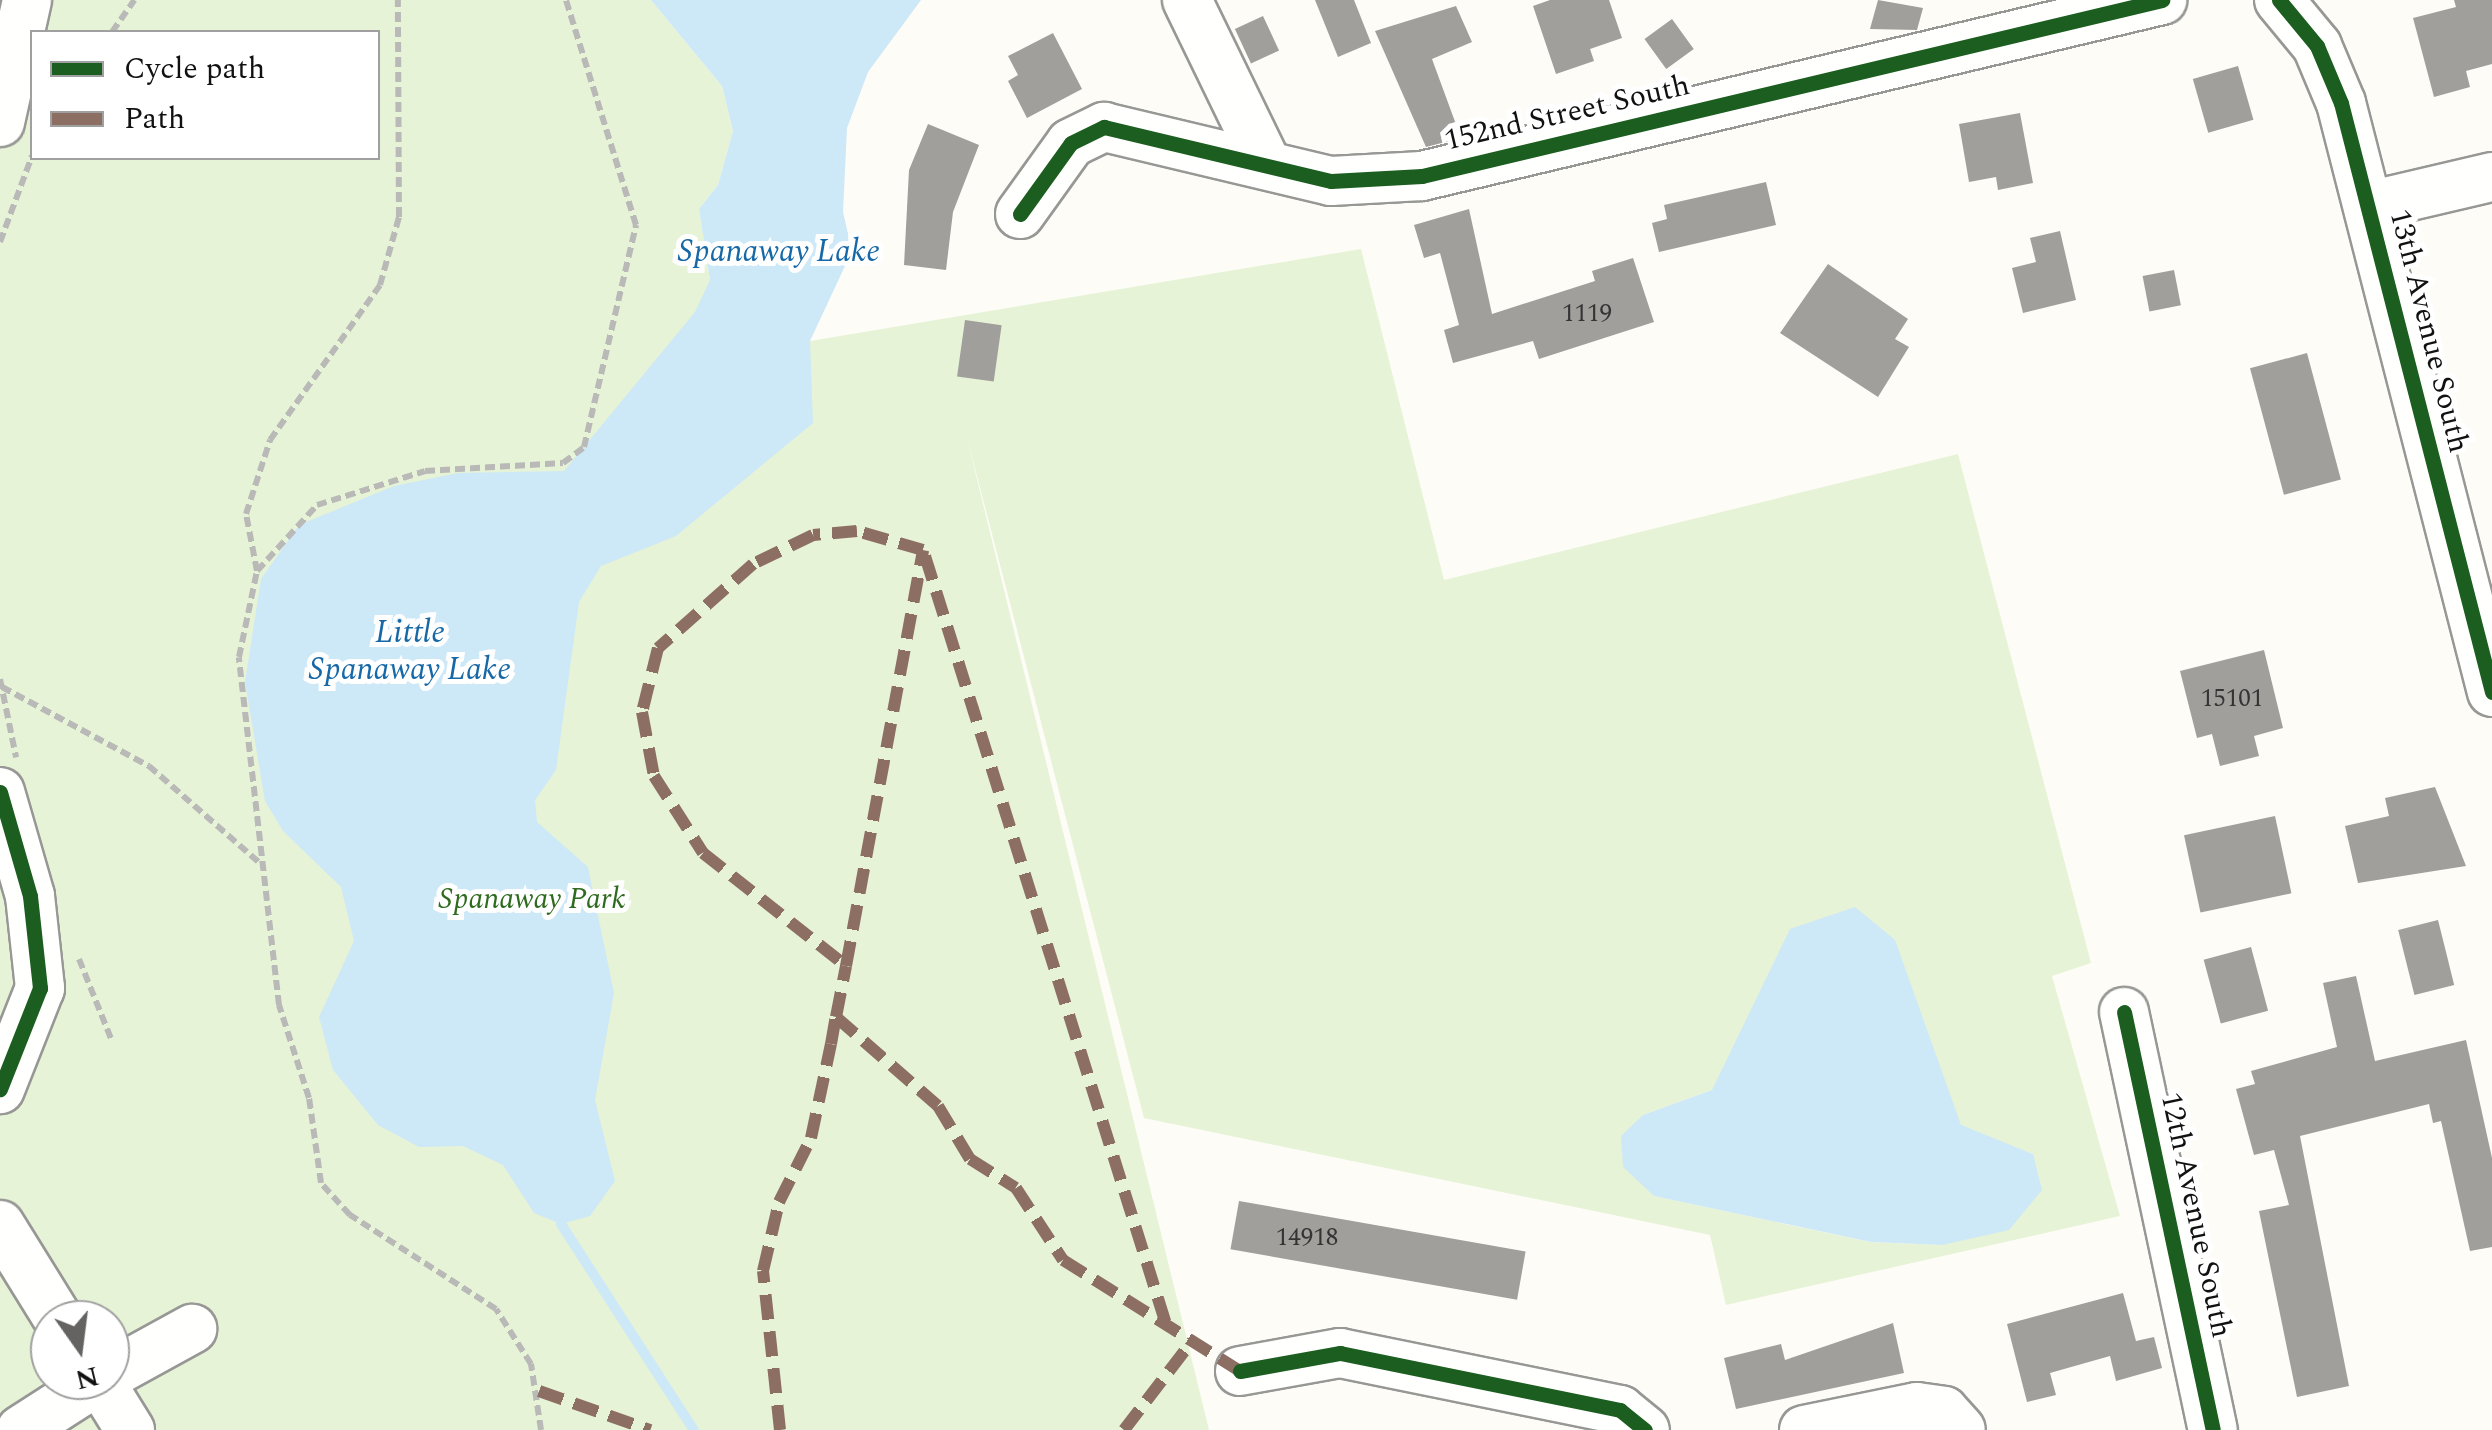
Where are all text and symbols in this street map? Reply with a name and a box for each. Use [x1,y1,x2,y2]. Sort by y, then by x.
legend [30,30,380,160]
text: Cycle path [124,46,265,92]
street label: 152nd Street South [1441,67,1693,159]
text: Path [124,96,185,142]
street label: 13th Avenue South [2381,205,2477,457]
water label: Spanaway Lake [678,233,880,271]
house number: 1119 [1562,299,1612,329]
water label: Little Spanaway Lake [309,615,511,690]
house number: 15101 [2201,684,2263,714]
park label: Spanaway Park [439,881,625,917]
street label: 12th Avenue South [2152,1089,2240,1341]
house number: 14918 [1276,1223,1338,1253]
north arrow [30,1300,130,1400]
text: N [71,1354,103,1401]

